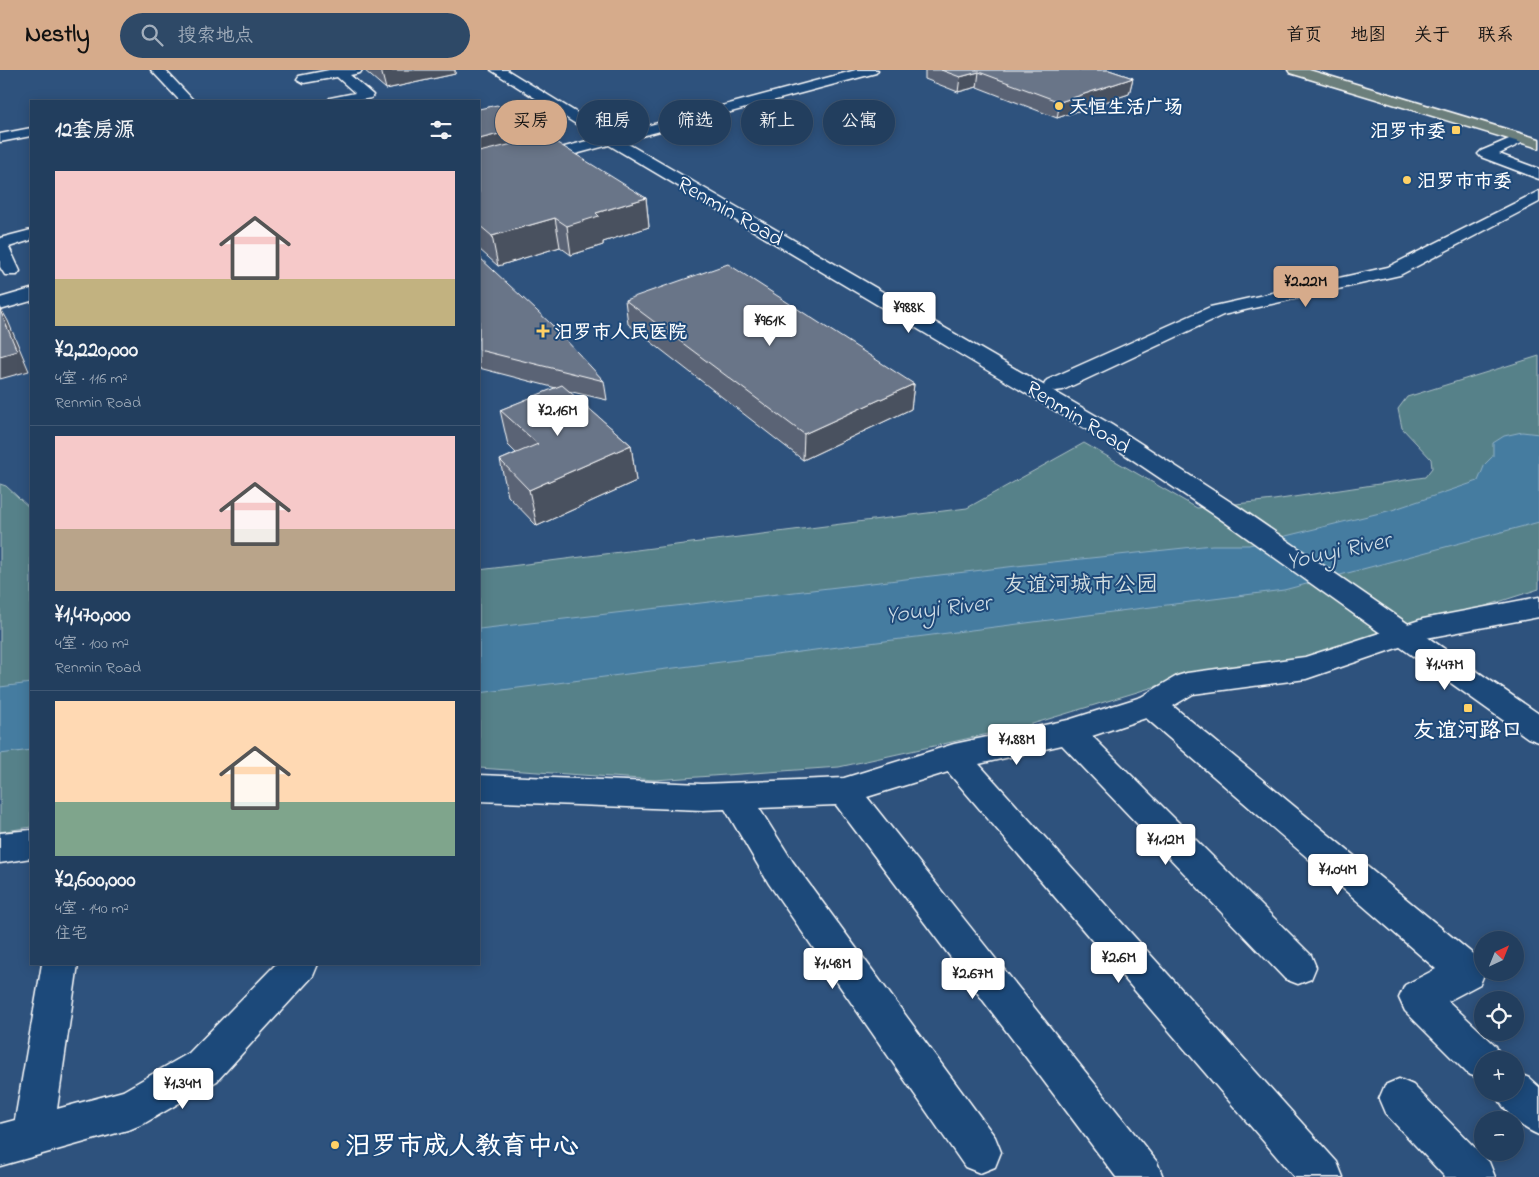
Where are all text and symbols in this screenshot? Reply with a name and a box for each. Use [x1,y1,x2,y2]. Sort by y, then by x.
search box [120,13,470,58]
text: Nestly [25,18,90,53]
icon: search [138,21,166,49]
text: 搜索地点 [178,23,254,50]
text: 首页 [1286,23,1322,49]
text: 地图 [1350,23,1386,49]
text: 关于 [1414,23,1450,49]
text: 联系 [1478,23,1514,49]
place label: 天恒生活广场 [1069,95,1183,122]
chip: 买房 [495,100,567,145]
chip: 租房 [577,100,649,145]
chip: 筛选 [659,100,731,145]
chip: 新上 [741,100,813,145]
chip: 公寓 [823,100,895,145]
marker: 天恒生活广场 [1053,100,1065,112]
text: 12套房源 [55,116,135,146]
icon: filters [427,116,455,144]
place label: 汨罗市委 [1370,119,1446,146]
marker: 汨罗市委 [1450,124,1462,136]
street label: Renmin Road [670,169,789,256]
place label: 汨罗市市委 [1417,169,1512,196]
marker: 汨罗市市委 [1401,174,1413,186]
icon: home [210,203,300,293]
pin: ¥2.22M [1265,266,1347,308]
text: ¥2.22M [1284,270,1328,294]
pin: ¥988K [874,292,944,334]
text: ¥988K [894,296,924,320]
pin: ¥961K [735,304,805,347]
text: ¥961K [755,309,785,333]
place label: 汨罗市人民医院 [554,320,687,347]
marker: 汨罗市人民医院 [536,324,550,338]
text: ¥2,220,000 [55,336,138,366]
text: 4室 · 116 m² [55,367,127,391]
street label: Renmin Road [1019,374,1136,463]
text: Renmin Road [55,391,141,415]
pin: ¥2.16M [517,394,599,437]
text: ¥2.16M [538,399,578,423]
icon: home [210,469,300,559]
water label: Youyi River [1283,524,1396,581]
park label: 友谊河城市公园 [1004,570,1158,602]
water label: Youyi River [884,586,996,634]
text: ¥1,470,000 [55,601,131,631]
text: 4室 · 100 m² [55,632,129,656]
pin: ¥1.47M [1404,648,1486,691]
text: ¥1.47M [1426,653,1464,677]
text: Renmin Road [55,656,141,680]
marker: 友谊河路口 [1462,702,1474,714]
place label: 友谊河路口 [1413,716,1523,748]
pin: ¥1.88M [976,724,1058,766]
text: ¥1.88M [999,728,1035,752]
icon: home [210,733,300,823]
pin: ¥1.12M [1125,824,1207,866]
text: ¥1.12M [1147,828,1185,852]
pin: ¥1.04M [1297,854,1379,896]
text: ¥1.04M [1319,858,1357,882]
text: ¥2,600,000 [55,866,135,896]
text: 4室 · 140 m² [55,897,129,921]
text: 住宅 [55,922,87,946]
north arrow [1474,931,1524,981]
map controls [1474,931,1524,1161]
pin: ¥2.6M [1084,942,1154,984]
text: ¥2.6M [1102,946,1136,970]
pin: ¥1.48M [792,948,874,990]
text: ¥1.48M [815,952,851,976]
pin: ¥2.67M [932,958,1014,1000]
text: ¥2.67M [953,962,993,986]
button: locate [1474,991,1524,1041]
button: + [1474,1051,1524,1101]
pin: ¥1.34M [142,1068,224,1110]
text: ¥1.34M [164,1072,202,1096]
button: − [1474,1111,1524,1161]
place label: 汨罗市成人教育中心 [345,1129,579,1167]
marker: 汨罗市成人教育中心 [329,1139,341,1151]

